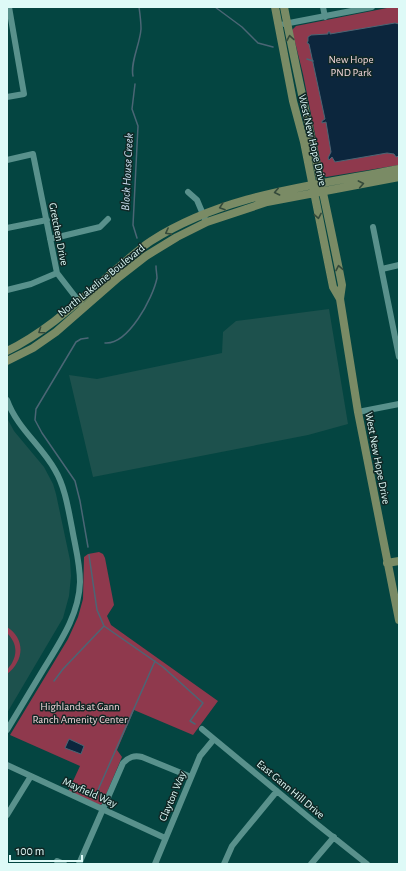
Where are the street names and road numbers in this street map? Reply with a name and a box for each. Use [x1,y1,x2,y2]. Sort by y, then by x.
street label: West New Hope Drive [297,93,328,187]
street label: Gretchen Drive [47,202,70,266]
street label: North Lakeline Boulevard [56,242,147,319]
street label: West New Hope Drive [363,411,392,505]
street label: East Gann Hill Drive [255,758,327,821]
street label: Clayton Way [157,769,188,823]
street label: Mayfield Way [61,776,119,809]

